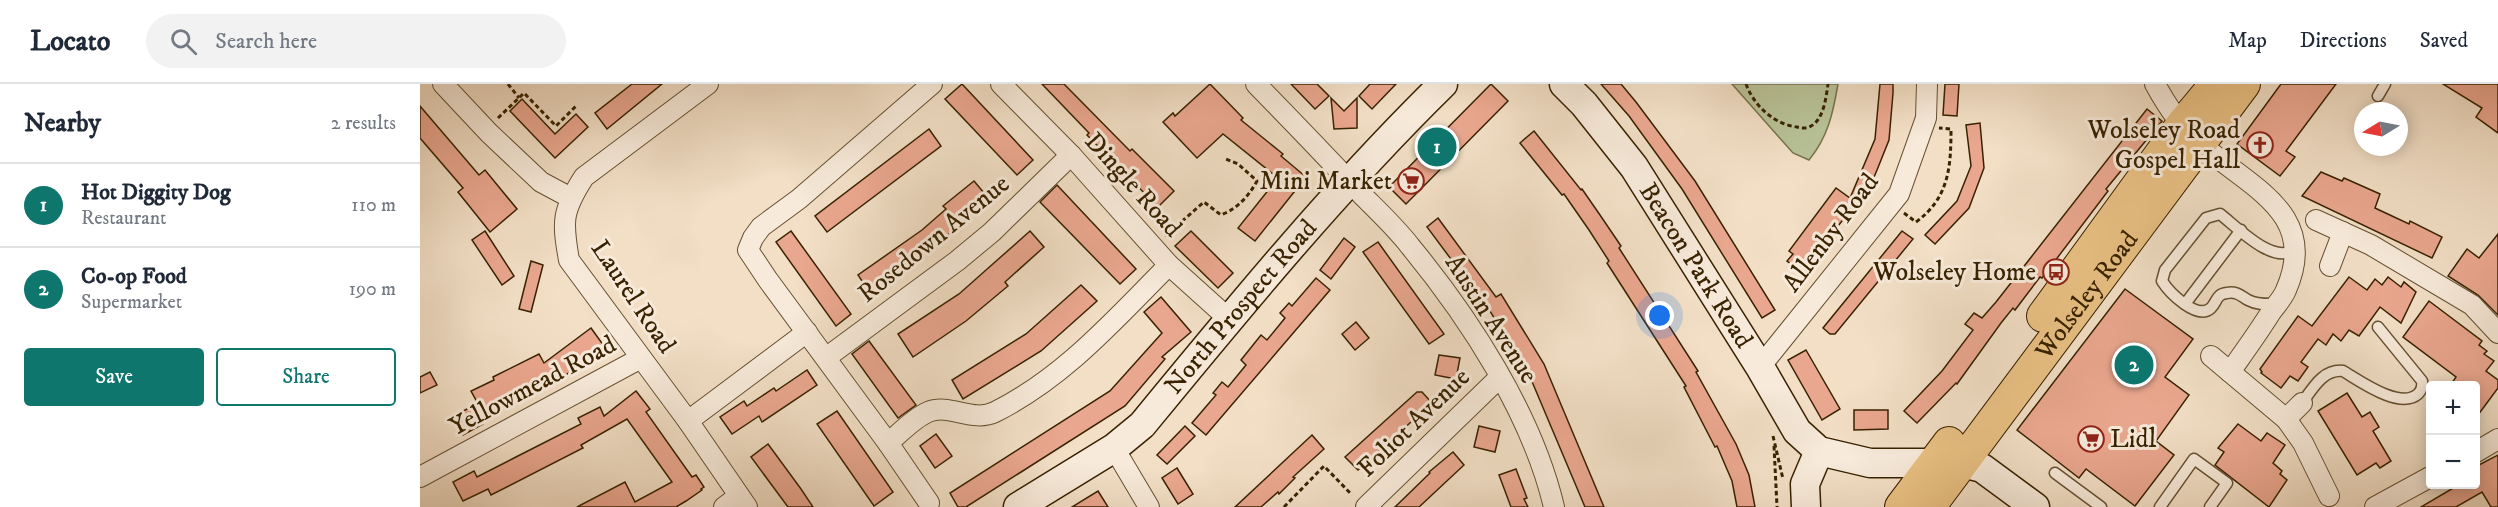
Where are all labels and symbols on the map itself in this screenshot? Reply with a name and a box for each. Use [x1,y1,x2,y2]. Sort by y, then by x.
north arrow [2354,102,2408,156]
place label: Wolseley Road Gospel Hall [2086,114,2240,177]
pin: 1 [1418,124,1456,170]
street label: Dingle Road [1077,126,1189,244]
church icon: Wolseley Road Gospel Hall [2245,130,2275,160]
place label: Mini Market [1260,165,1392,198]
supermarket icon: Mini Market [1396,166,1426,196]
street label: Allenby Road [1776,167,1886,299]
street label: Rosedown Avenue [851,168,1017,310]
street label: Beacon Park Road [1632,176,1760,354]
street label: North Prospect Road [1157,212,1324,401]
street label: Wolseley Road [2027,224,2146,367]
street label: Laurel Road [583,234,683,360]
street label: Austin Avenue [1437,248,1545,390]
place label: Wolseley Home [1872,256,2036,289]
bus stop icon: Wolseley Home [2041,257,2071,287]
your location [1645,301,1674,330]
street label: Yellowmead Road [444,328,622,444]
pin: 2 [2114,342,2154,388]
street label: Foliot Avenue [1351,361,1477,485]
place label: Lidl [2110,423,2156,456]
supermarket icon: Lidl [2076,424,2106,454]

